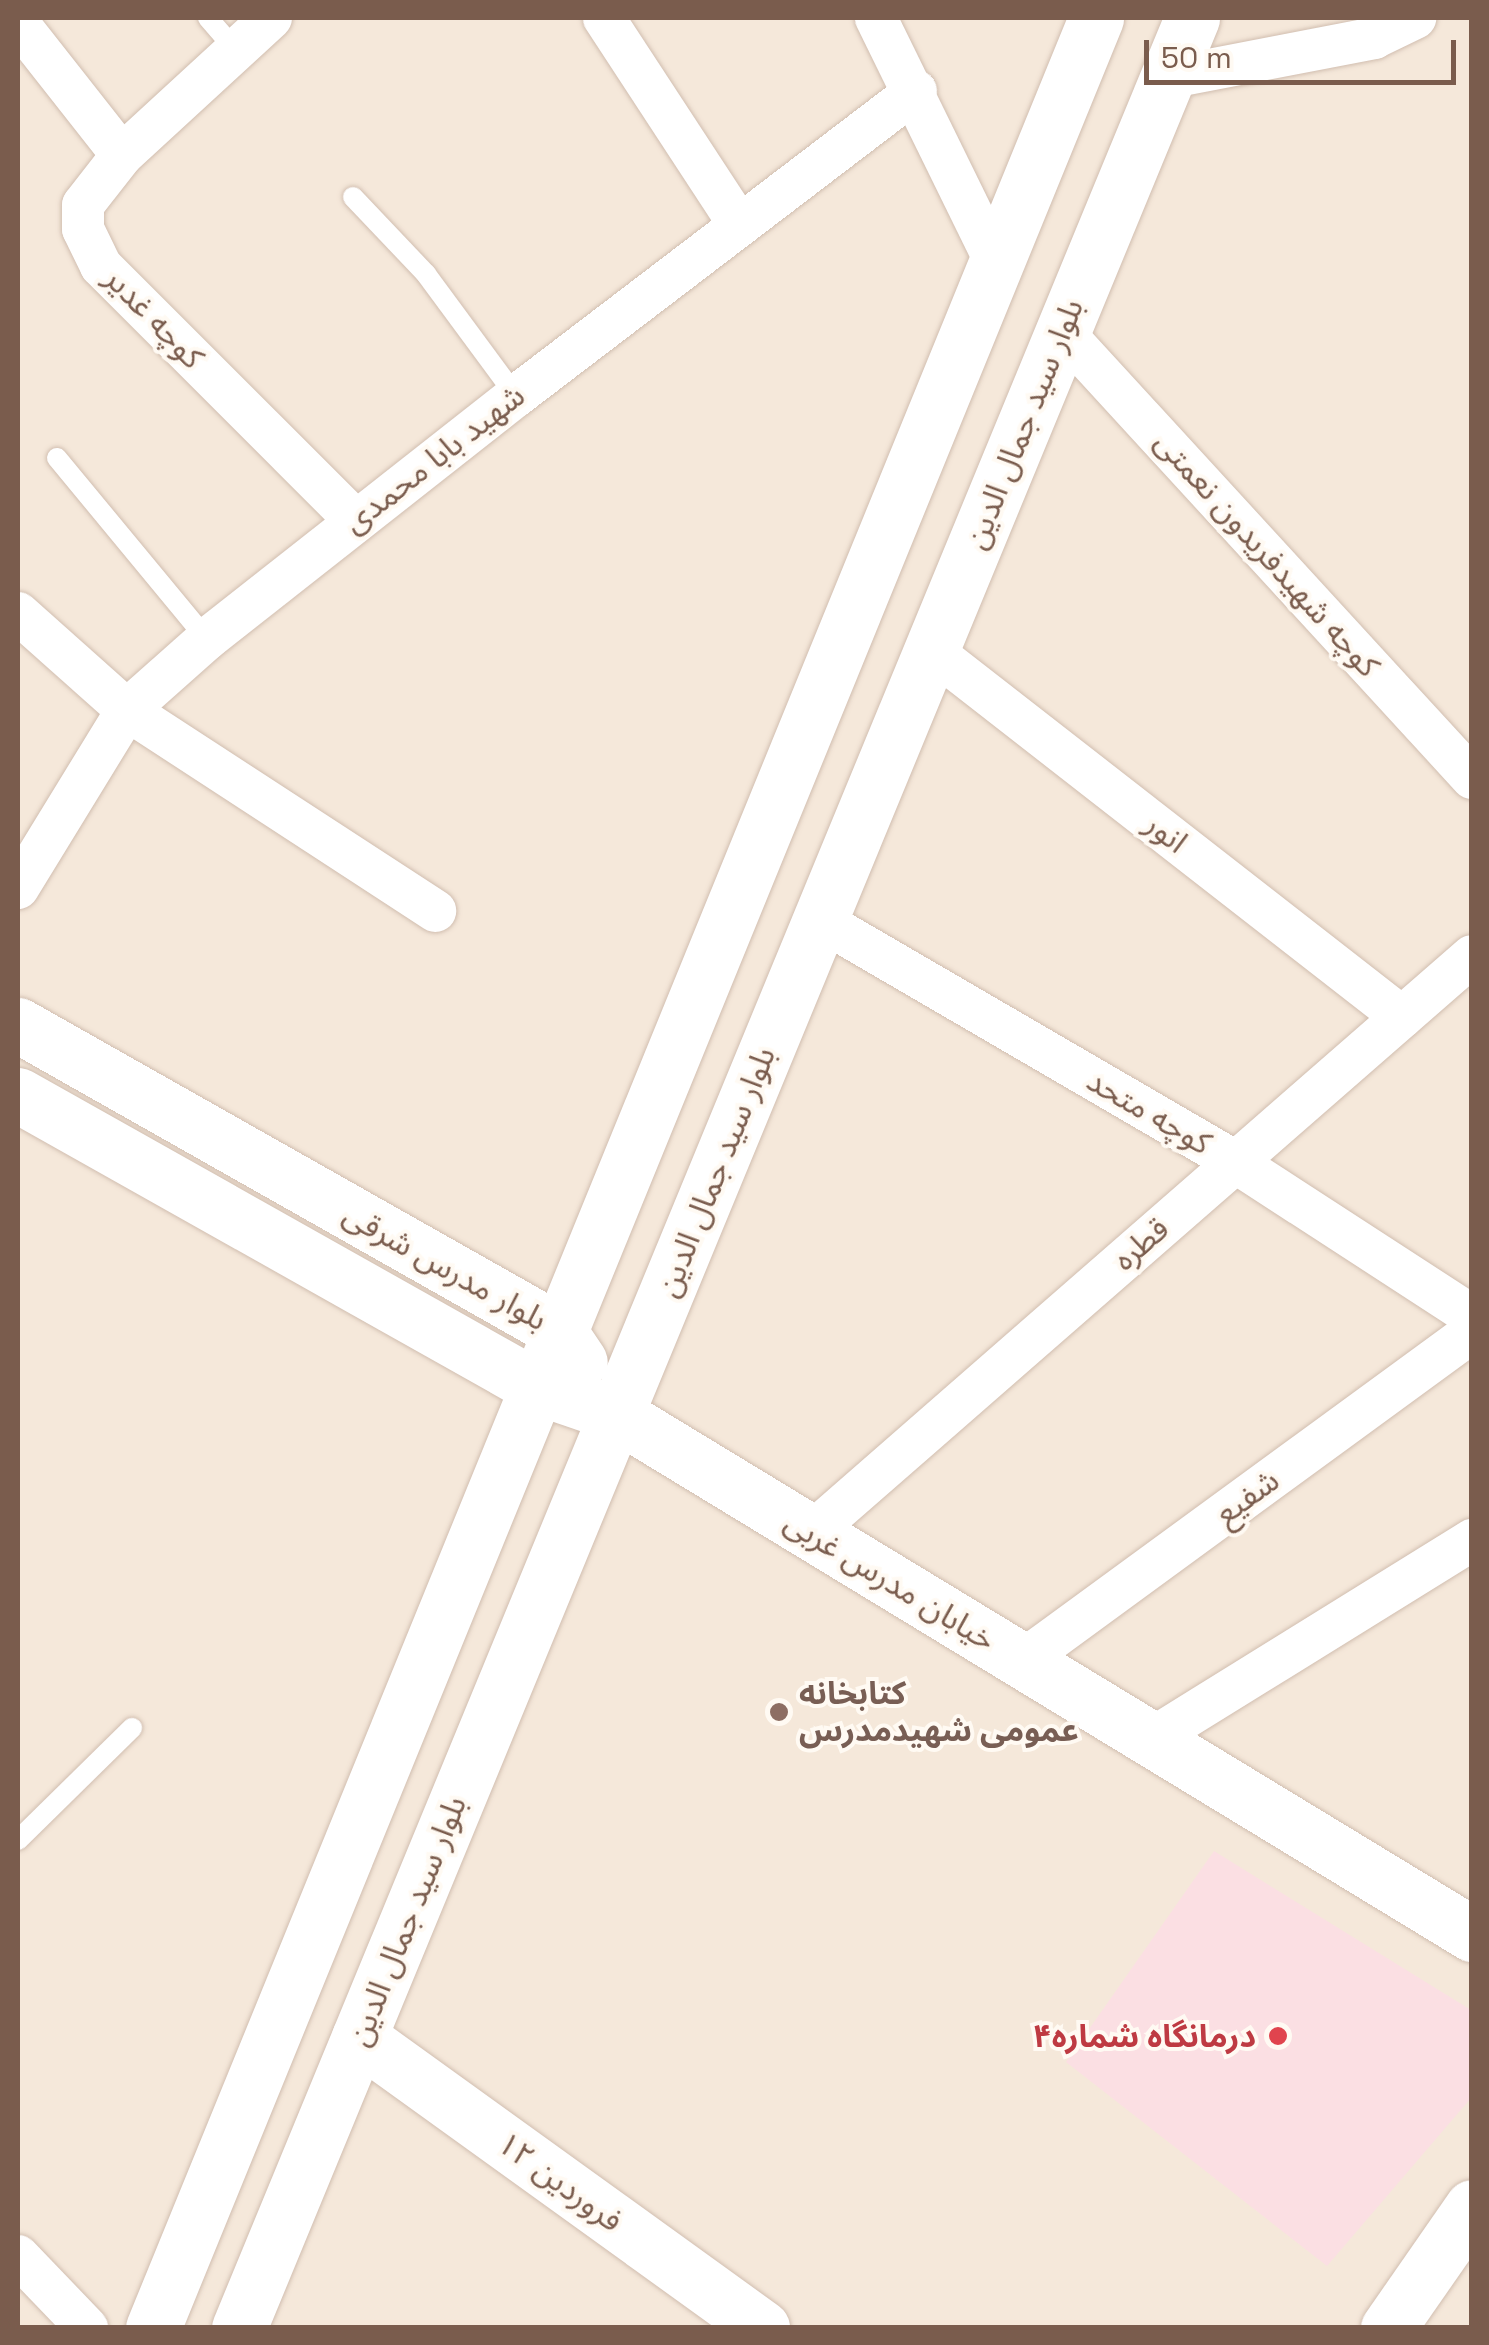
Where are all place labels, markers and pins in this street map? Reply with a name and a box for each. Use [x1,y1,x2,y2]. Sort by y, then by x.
place label: کتابخانه عمومی شهیدمدرس [799,1675,1079,1750]
marker: کتابخانه عمومی شهیدمدرس [768,1701,790,1723]
place label: درمانگاه شماره۴ [1033,2017,1256,2055]
marker: درمانگاه شماره۴ [1265,2023,1291,2049]

